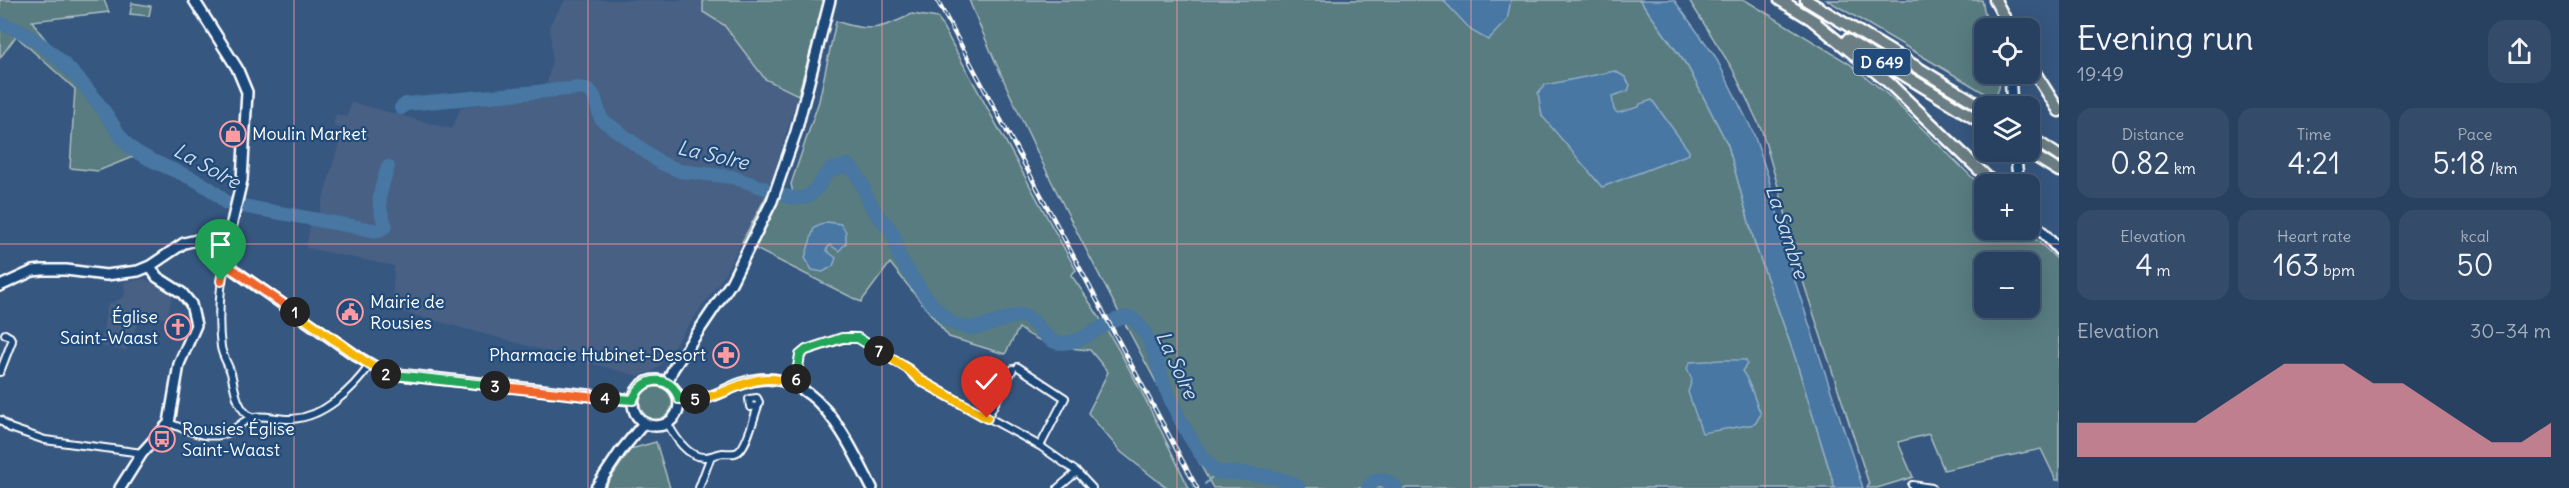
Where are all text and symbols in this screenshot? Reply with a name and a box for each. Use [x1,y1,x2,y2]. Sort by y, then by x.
text: Evening run [2077,17,2253,59]
map controls [1974,18,2040,318]
button: locate [1974,18,2040,84]
button: share [2488,20,2551,83]
road number: D 649 [1854,49,1910,75]
text: 19:49 [2077,61,2124,86]
button: layers [1974,96,2040,162]
shop icon: Moulin Market [218,119,248,149]
place label: Moulin Market [252,122,367,145]
text: Distance [2122,124,2184,144]
text: Time [2297,124,2331,144]
text: Pace [2458,124,2492,144]
water label: La Solre [675,134,752,175]
water label: La Solre [170,137,246,195]
text: 0.82 [2110,144,2170,182]
text: 4:21 [2288,144,2340,182]
text: 5:18 [2432,144,2486,182]
text: km [2170,158,2196,178]
text: /km [2486,158,2518,178]
button: + [1974,174,2040,240]
water label: La Sambre [1761,182,1815,283]
pin [195,219,246,281]
text: Elevation [2120,226,2186,246]
text: Heart rate [2277,226,2351,246]
text: kcal [2461,226,2489,246]
icon: arrive [204,228,237,261]
text: 4 [2135,246,2153,284]
text: 163 [2273,246,2319,284]
text: 50 [2457,246,2494,284]
button: − [1974,252,2040,318]
text: m [2153,260,2171,280]
text: bpm [2319,260,2355,280]
place label: Mairie de Rousies [370,290,444,334]
pin: 1 [280,297,310,327]
public building icon: Mairie de Rousies [335,297,365,327]
text: 1 [292,302,298,322]
place label: Église Saint-Waast [60,305,158,349]
church icon: Église Saint-Waast [163,312,193,342]
text: Elevation [2077,318,2159,343]
text: 30–34 m [2470,318,2551,343]
water label: La Solre [1151,327,1205,404]
pin: 7 [864,336,894,366]
pharmacy icon: Pharmacie Hubinet-Desort [711,340,741,370]
text: 7 [875,341,883,361]
place label: Pharmacie Hubinet-Desort [489,343,706,366]
pin [961,356,1012,418]
pin: 2 [371,359,401,389]
text: 2 [382,364,390,384]
pin: 6 [781,364,811,394]
icon: check [970,365,1003,398]
text: 6 [791,369,801,389]
pin: 3 [480,371,510,401]
text: 3 [490,376,500,396]
pin: 4 [590,383,620,413]
pin: 5 [680,384,710,414]
text: 4 [600,388,610,408]
text: 5 [690,389,700,409]
place label: Rousies Église Saint-Waast [182,417,295,461]
bus stop icon: Rousies Église Saint-Waast [147,424,177,454]

